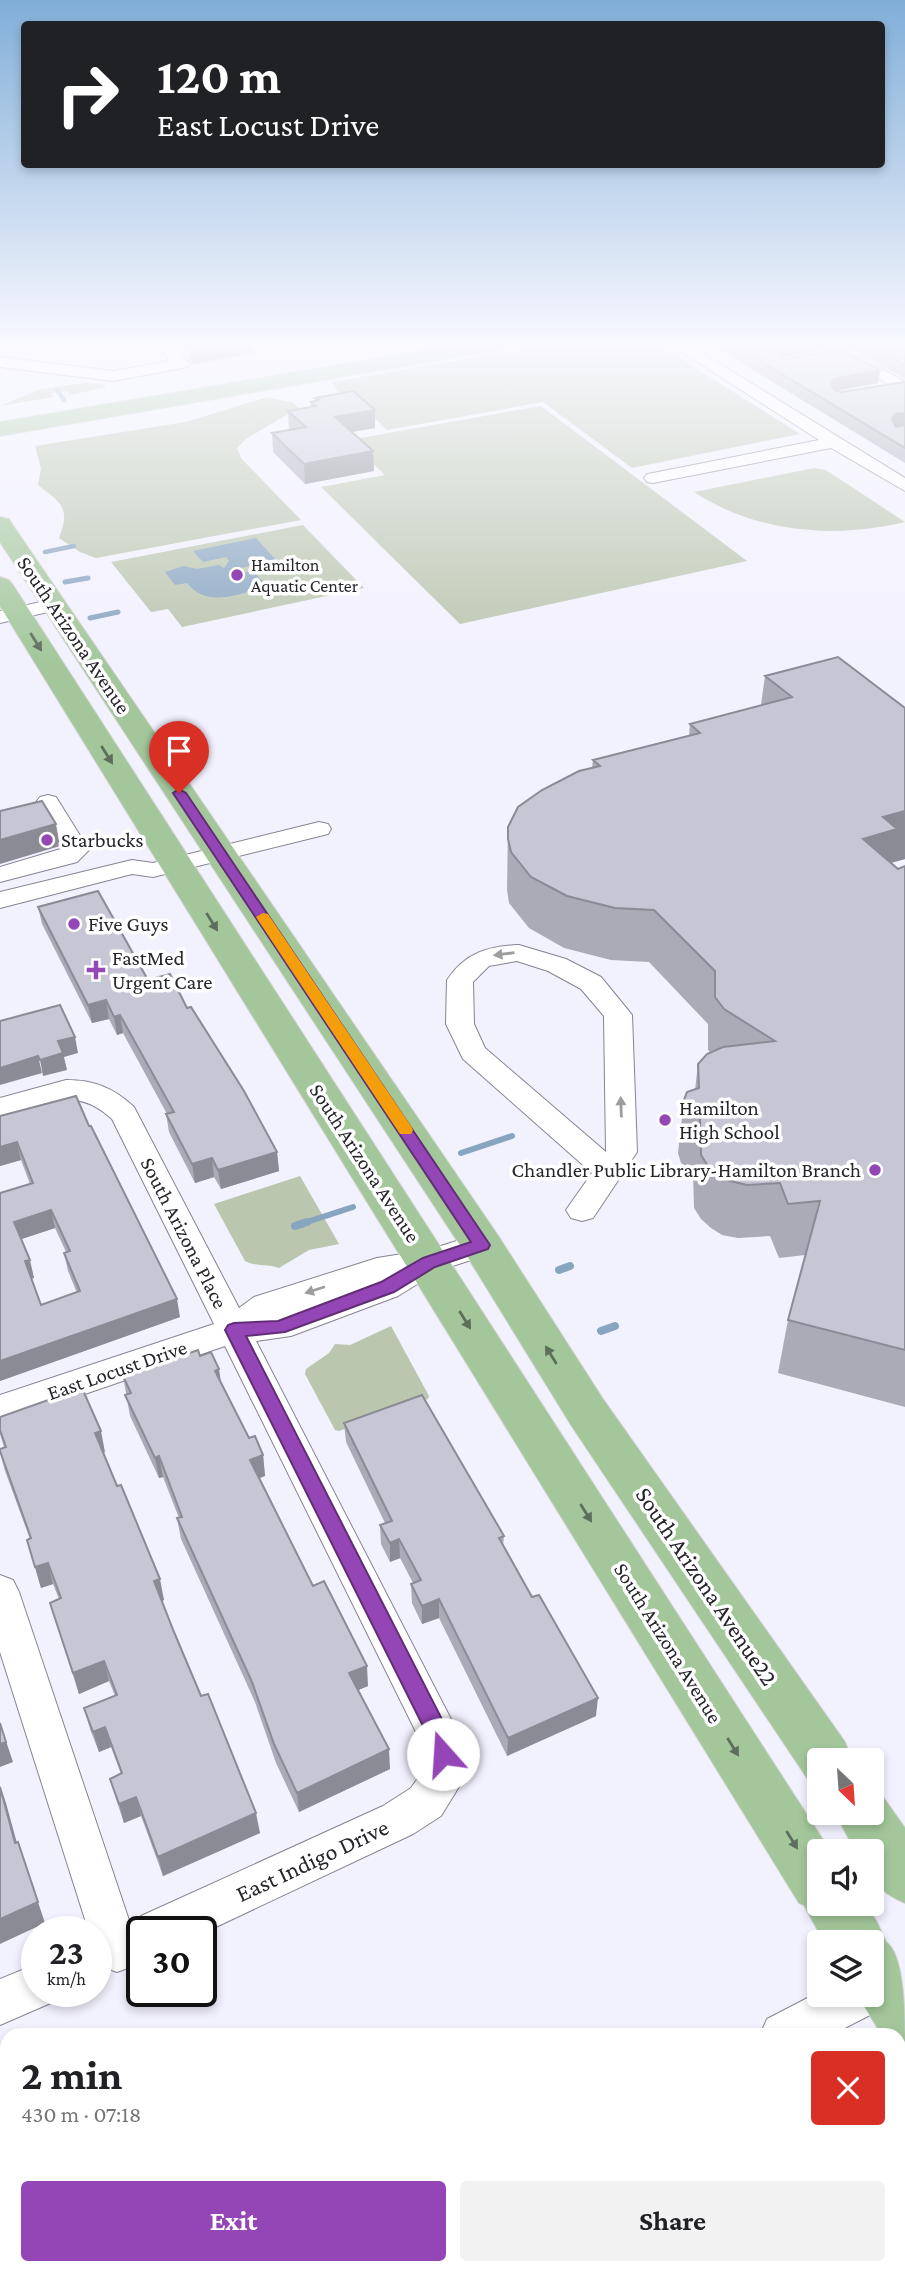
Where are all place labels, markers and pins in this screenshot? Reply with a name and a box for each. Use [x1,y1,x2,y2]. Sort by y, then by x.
place label: Hamilton Aquatic Center [251,555,359,596]
marker: Hamilton Aquatic Center [229,567,245,583]
pin [149,721,209,793]
place label: Starbucks [61,828,143,852]
marker: Starbucks [39,832,55,848]
place label: Five Guys [88,912,169,936]
marker: Five Guys [66,916,82,932]
place label: FastMed Urgent Care [112,946,212,994]
marker: FastMed Urgent Care [86,960,106,980]
place label: Hamilton High School [679,1096,780,1144]
marker: Hamilton High School [657,1112,673,1128]
place label: Chandler Public Library-Hamilton Branch [512,1158,861,1182]
marker: Chandler Public Library-Hamilton Branch [867,1162,883,1178]

